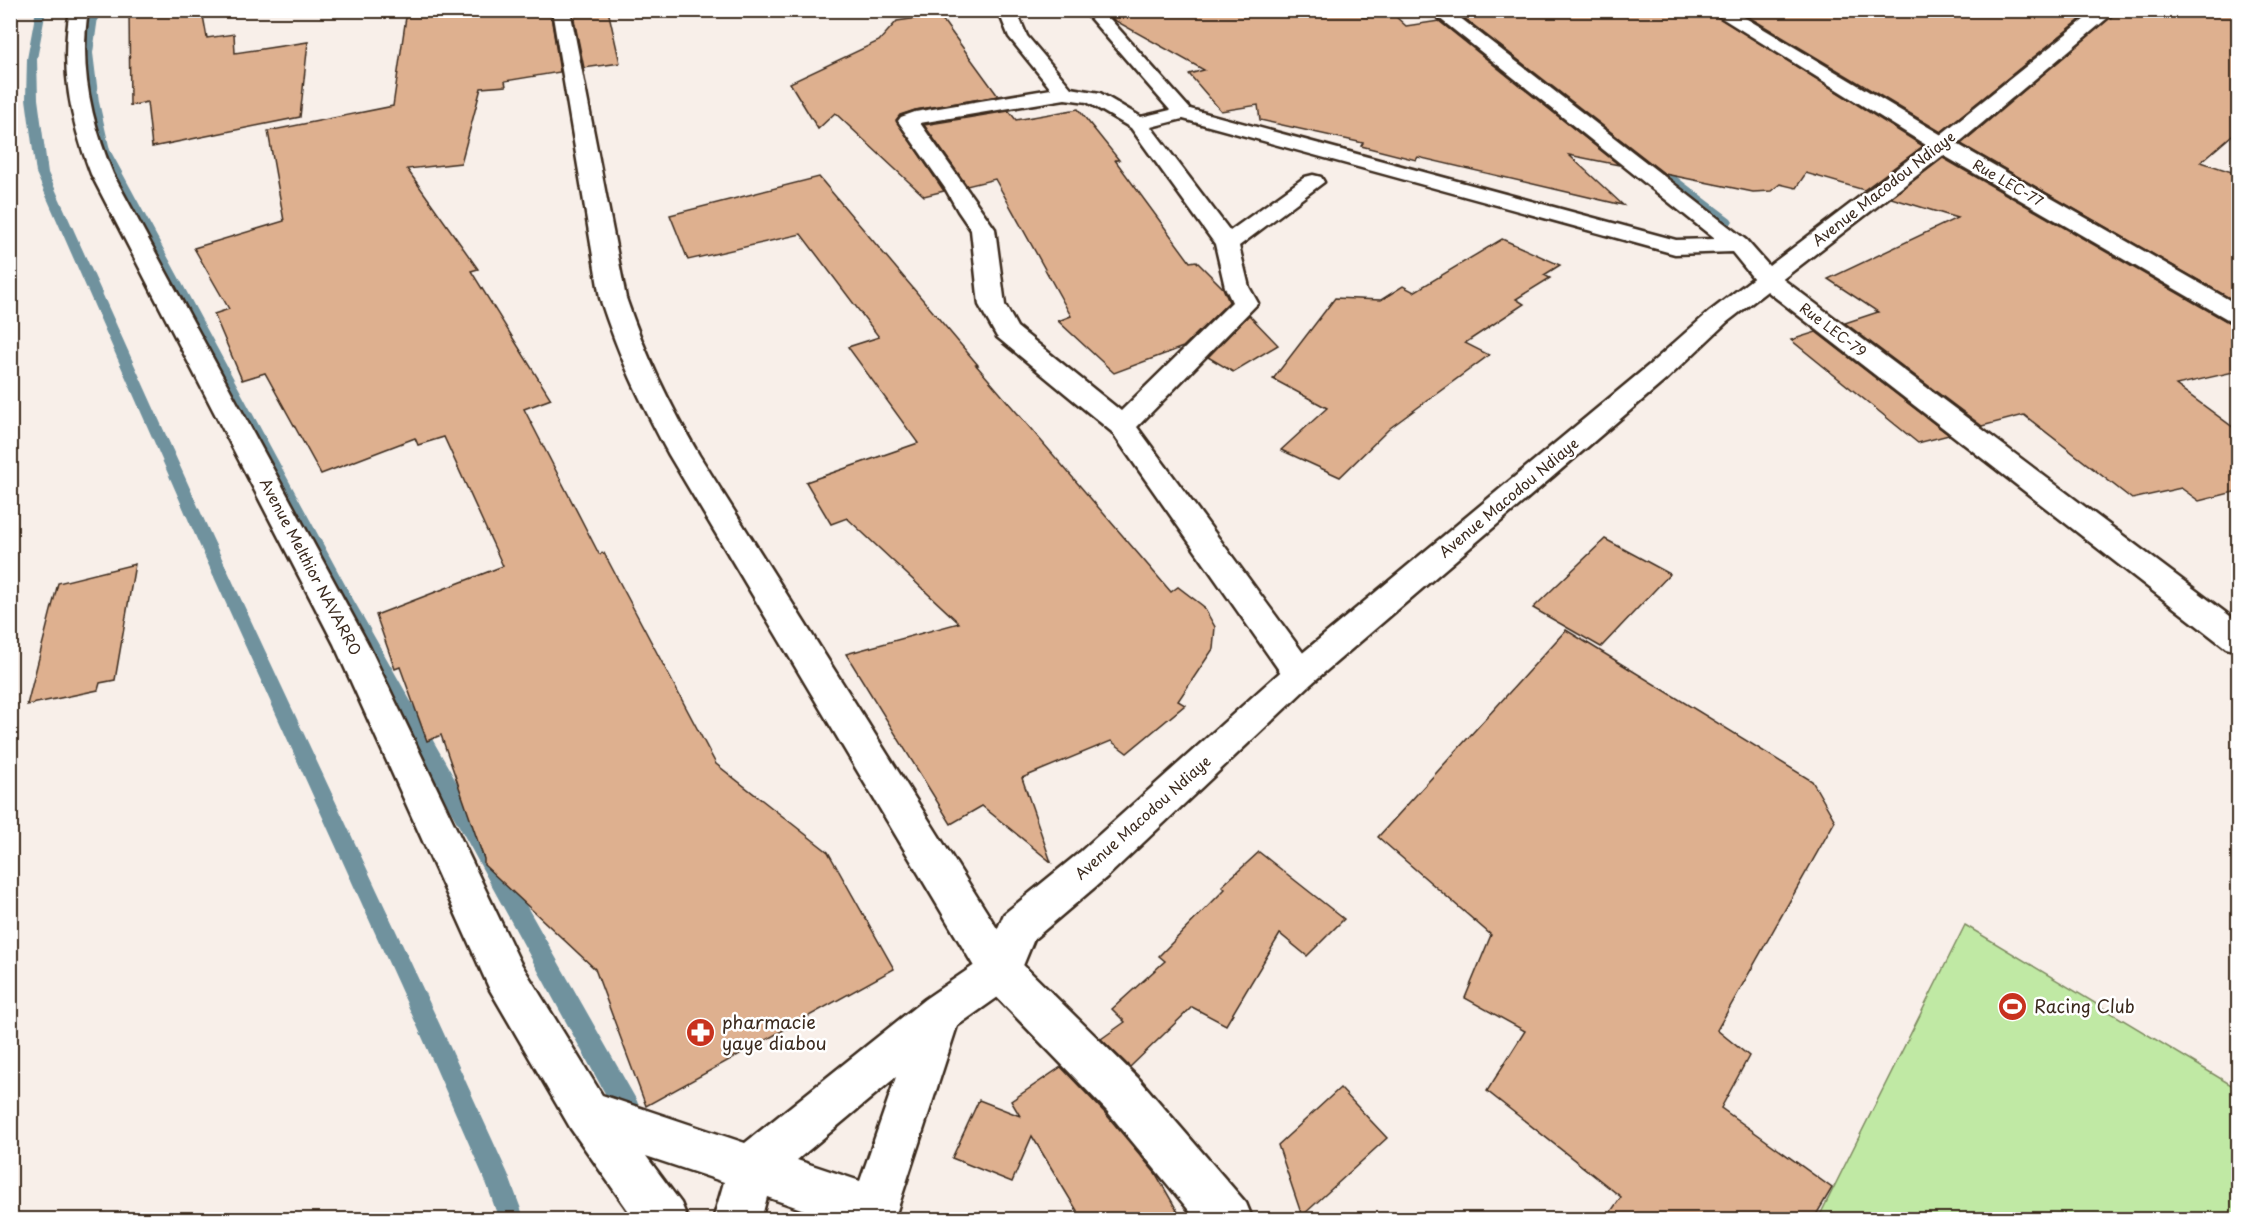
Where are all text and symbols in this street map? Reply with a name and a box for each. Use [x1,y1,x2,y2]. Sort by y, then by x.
street label: Avenue Macodou Ndiaye [1807,125,1959,251]
street label: Rue LEC-77 [1969,154,2048,212]
street label: Rue LEC-79 [1795,297,1871,362]
street label: Avenue Macodou Ndiaye [1433,431,1583,562]
street label: Avenue Melthior NAVARRO [255,474,368,659]
street label: Avenue Macodou Ndiaye [1069,749,1215,884]
sports icon: Racing Club [1997,991,2029,1023]
place label: Racing Club [2034,992,2135,1019]
place label: pharmacie yaye diabou [722,1008,826,1056]
pharmacy icon: pharmacie yaye diabou [685,1017,717,1049]

